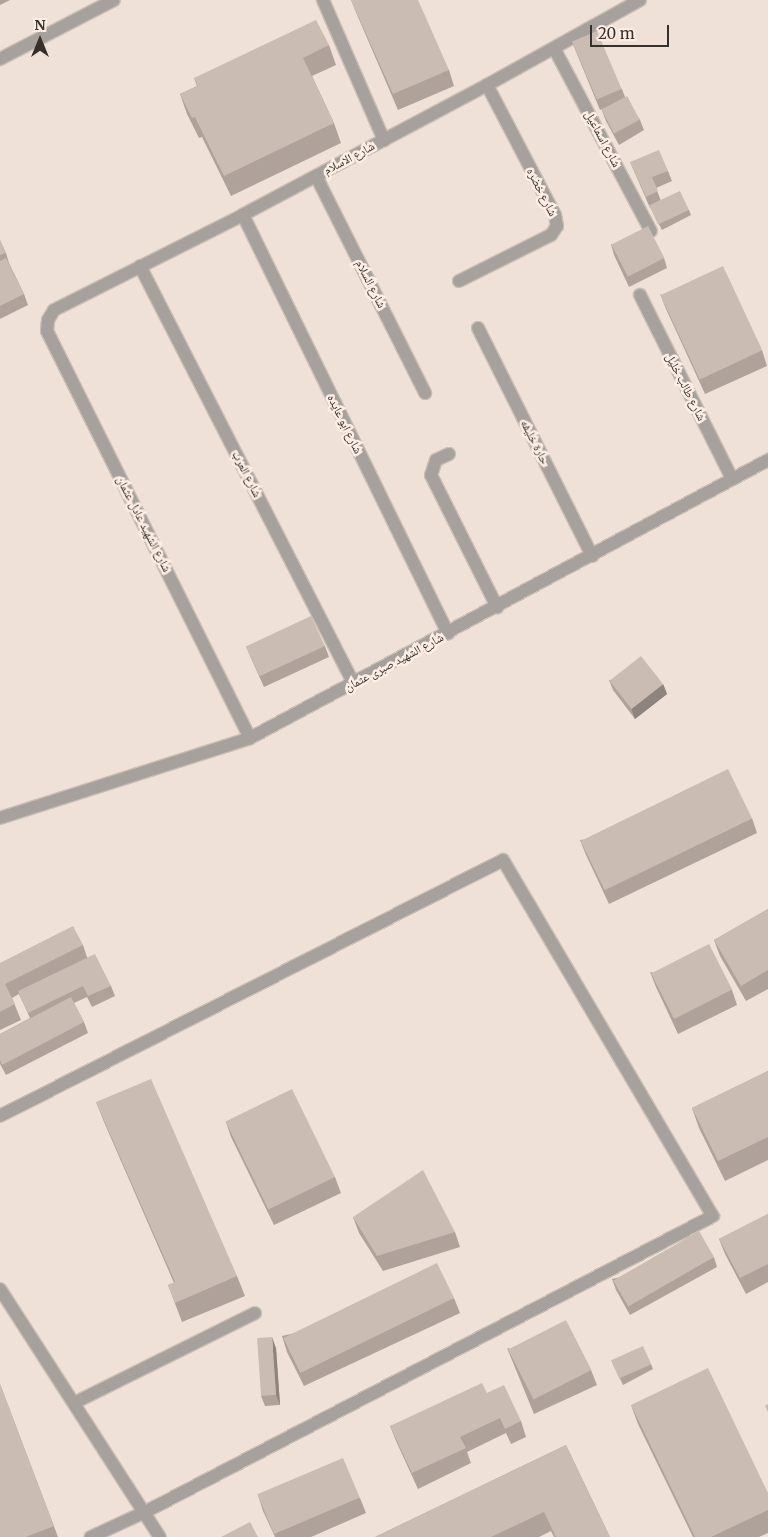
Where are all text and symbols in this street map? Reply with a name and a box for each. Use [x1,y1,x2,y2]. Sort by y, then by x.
north arrow [15,15,65,65]
scale bar [593,15,672,47]
text: N [34,16,46,34]
text: 20 m [598,24,635,43]
street label: شارع اسماعيل [582,108,624,170]
street label: شارع الاسلام [321,139,377,177]
street label: شارع خضره [524,165,560,219]
street label: شارع السلام [353,257,389,311]
street label: شارع طالب خليل [663,351,709,423]
street label: شارع ابو عايده [324,392,366,456]
street label: حارة خليفه [518,417,552,467]
street label: شارع العرب [229,448,265,500]
street label: شارع الشهيد عادل عثمان [114,474,174,574]
street label: شارع الشهيد صبرى عثمان [342,630,446,694]

